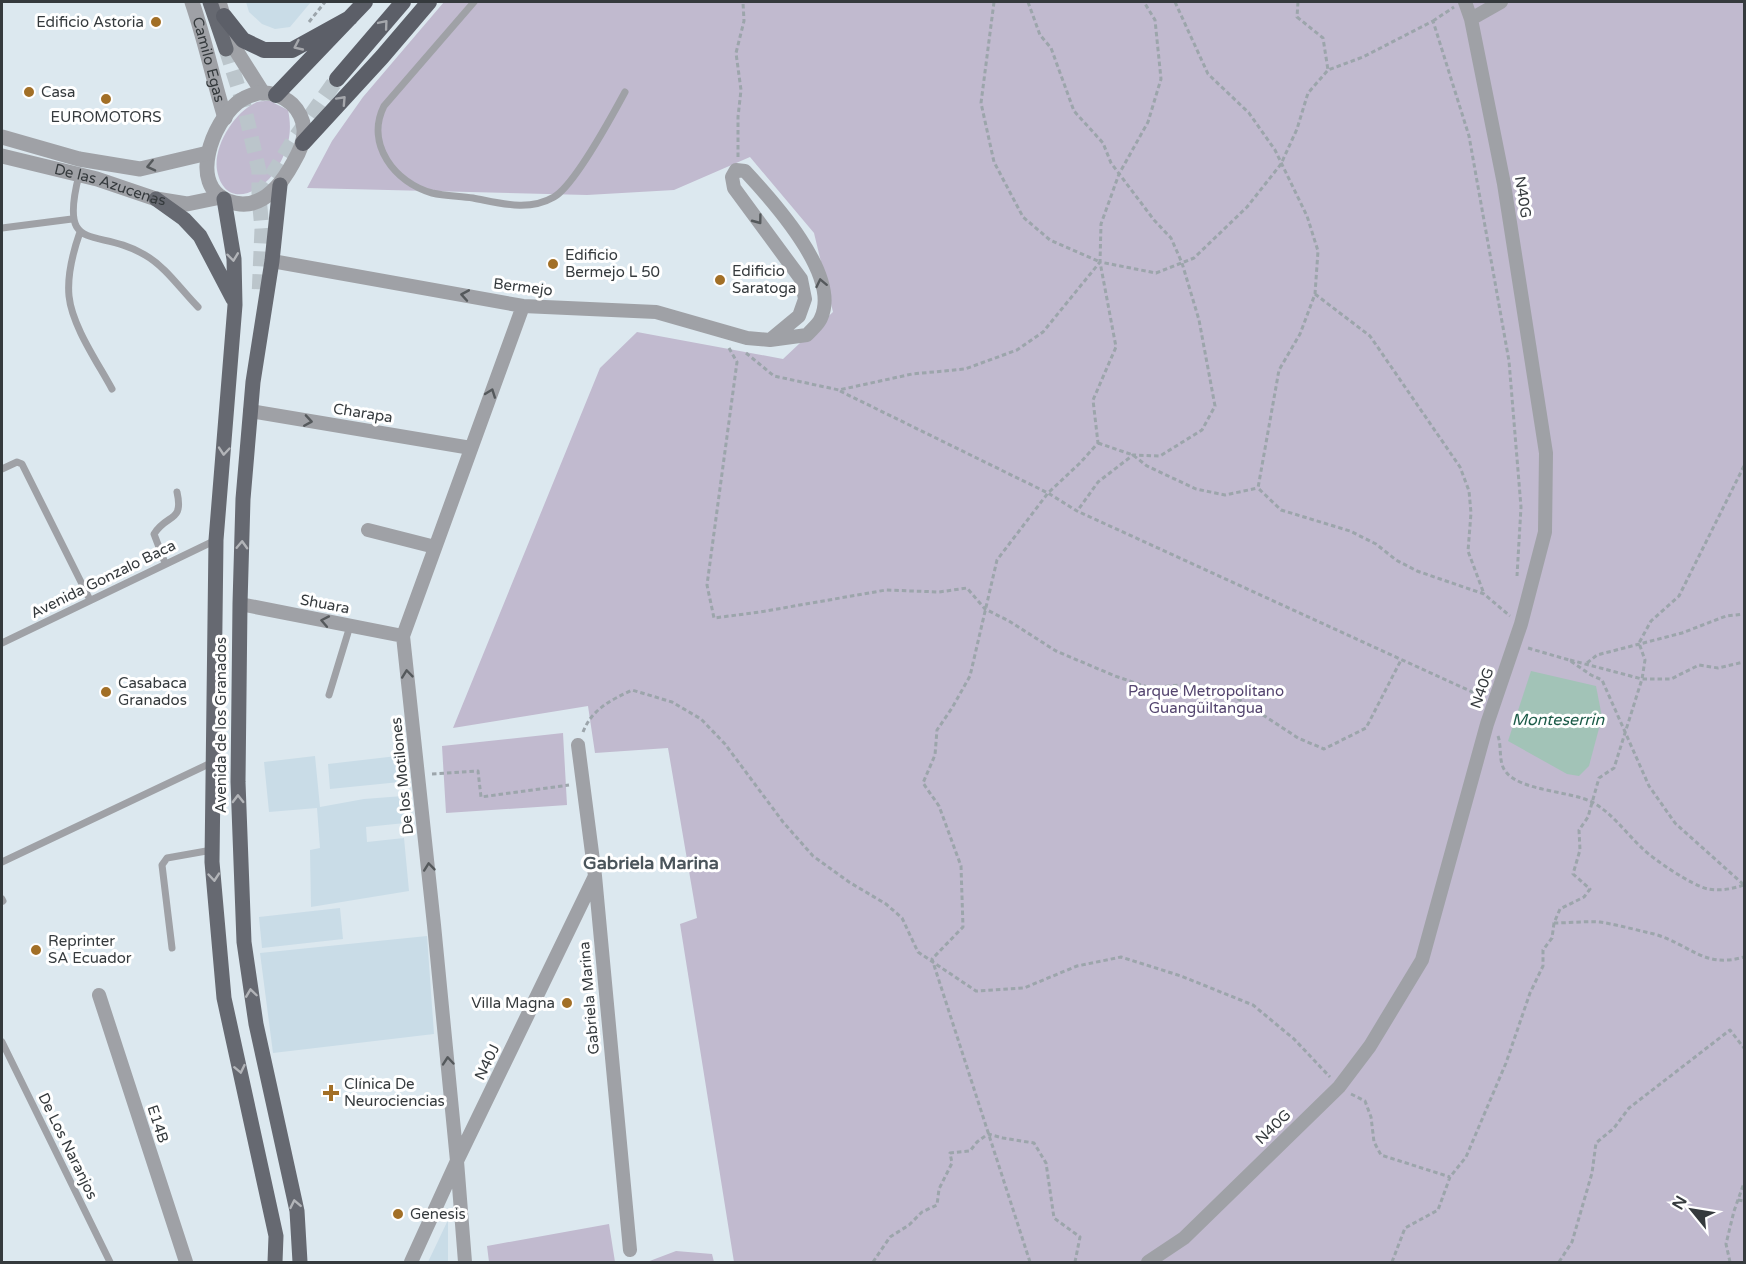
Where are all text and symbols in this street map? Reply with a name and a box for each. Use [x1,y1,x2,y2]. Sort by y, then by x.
place label: Edificio Astoria [36,13,144,31]
marker: Edificio Astoria [149,15,163,29]
street label: Camilo Egas [188,15,229,104]
one-way arrow [376,20,387,31]
one-way arrow [294,38,305,50]
place label: Casa [41,83,76,101]
marker: Casa [22,85,36,99]
marker: EUROMOTORS [99,92,113,106]
one-way arrow [335,97,346,107]
place label: EUROMOTORS [51,108,161,126]
one-way arrow [146,159,156,172]
street label: De las Azucenas [52,160,167,209]
street label: N40G [1511,175,1535,219]
one-way arrow [751,213,762,224]
place label: Edificio Bermejo L 50 [565,246,660,281]
one-way arrow [226,252,238,261]
marker: Edificio Bermejo L 50 [546,257,560,271]
place label: Edificio Saratoga [732,262,796,297]
marker: Edificio Saratoga [713,273,727,287]
street label: Bermejo [492,274,554,300]
one-way arrow [815,278,828,288]
one-way arrow [461,289,471,302]
one-way arrow [484,388,497,399]
street label: Charapa [332,399,394,427]
one-way arrow [303,414,312,426]
one-way arrow [218,446,231,456]
street label: Avenida Gonzalo Baca [28,536,178,622]
one-way arrow [235,541,248,550]
street label: Shuara [299,590,351,618]
one-way arrow [321,615,331,628]
street label: Avenida de los Granados [212,637,230,813]
street label: N40G [1467,665,1497,711]
one-way arrow [401,669,414,678]
place label: Casabaca Granados [118,674,187,709]
park label: Parque Metropolitano Guangüiltangua [1128,682,1284,717]
marker: Casabaca Granados [99,685,113,699]
water label: Monteserrin [1512,710,1605,730]
street label: De los Motilones [387,716,417,836]
one-way arrow [232,794,245,803]
district label: Gabriela Marina [583,852,719,874]
one-way arrow [423,863,436,872]
one-way arrow [207,872,220,881]
place label: Reprinter SA Ecuador [48,932,132,967]
street label: Gabriela Marina [575,941,603,1055]
marker: Reprinter SA Ecuador [29,943,43,957]
one-way arrow [246,988,258,997]
place label: Villa Magna [471,994,555,1012]
marker: Villa Magna [560,996,574,1010]
street label: N40J [471,1041,503,1083]
one-way arrow [442,1057,455,1066]
one-way arrow [232,1064,245,1074]
place label: Clínica De Neurociencias [344,1075,445,1110]
marker: Clínica De Neurociencias [322,1084,340,1102]
street label: De Los Naranjos [34,1090,102,1202]
street label: E14B [143,1103,173,1145]
street label: N40G [1252,1106,1294,1148]
north arrow [1662,1180,1722,1240]
text: N [1668,1192,1692,1214]
one-way arrow [289,1200,302,1210]
place label: Genesis [410,1205,466,1223]
marker: Genesis [391,1207,405,1221]

